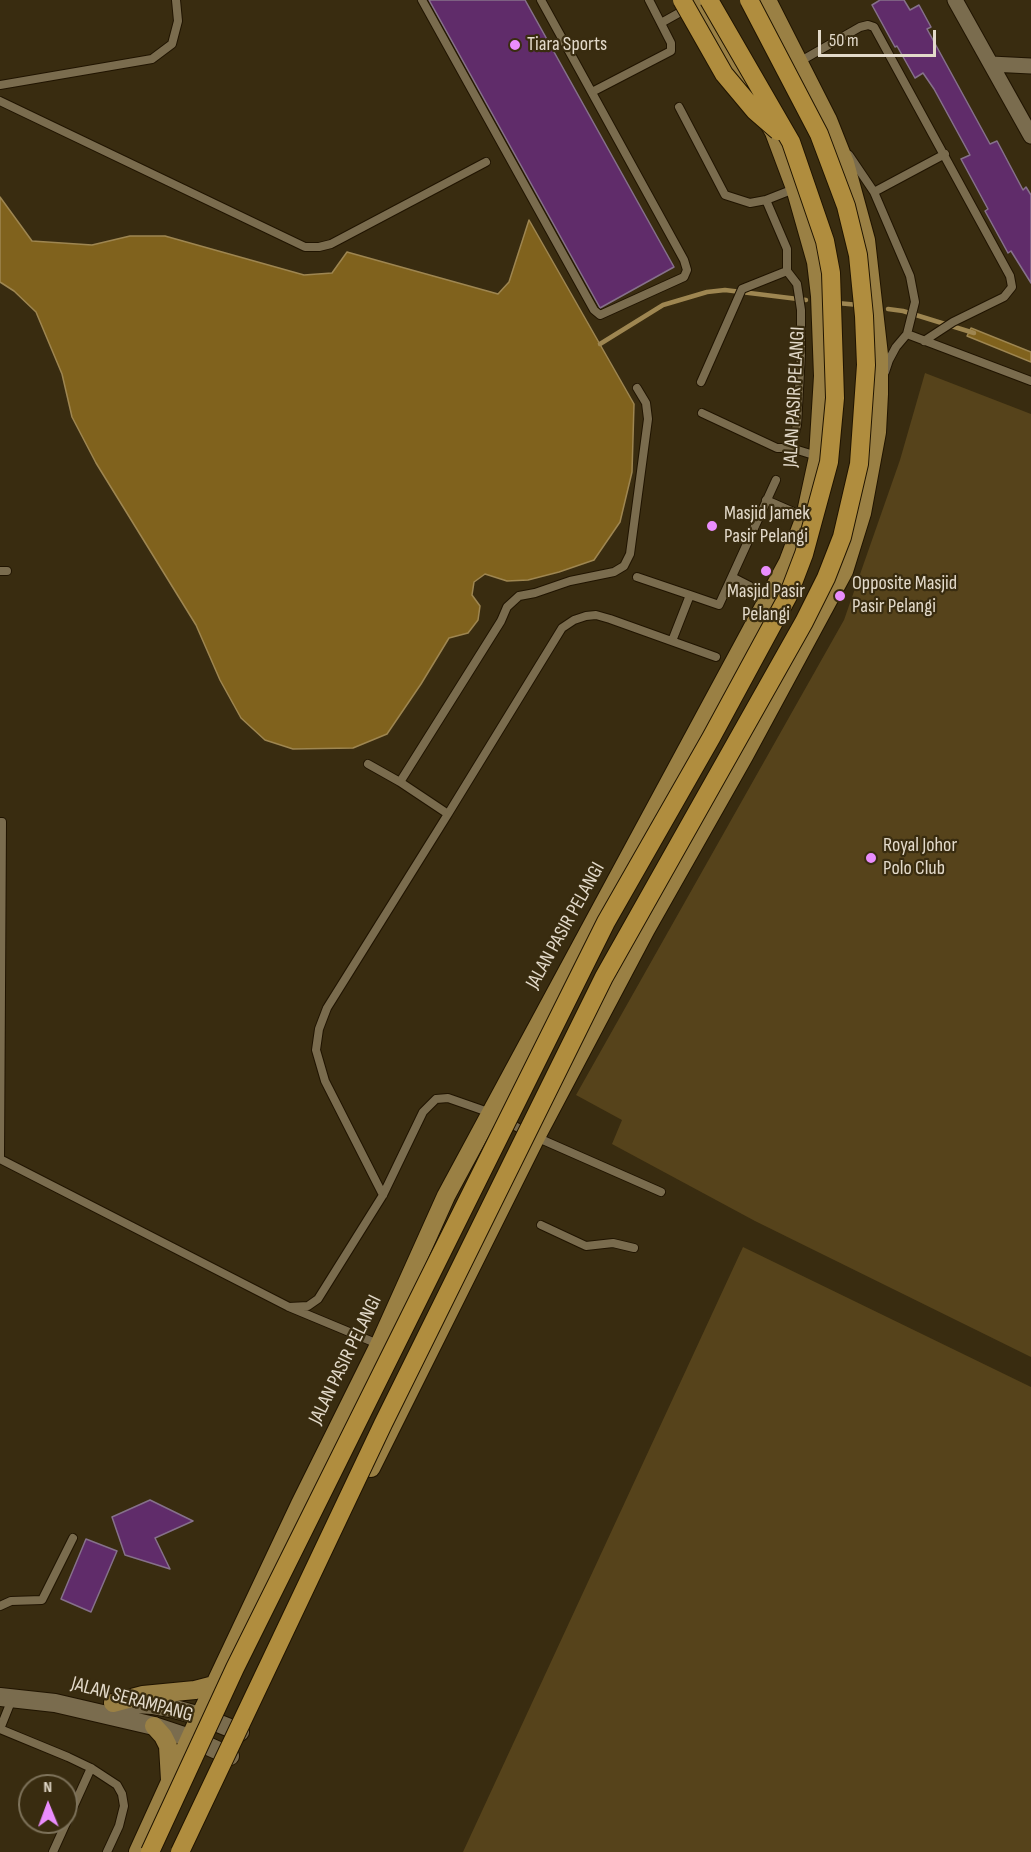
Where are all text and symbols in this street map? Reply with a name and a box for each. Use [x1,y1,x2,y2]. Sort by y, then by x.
scale bar [821,18,940,56]
text: 50 m [829,30,859,51]
place label: Tiara Sports [527,33,607,57]
marker: Tiara Sports [508,38,522,52]
street label: JALAN PASIR PELANGI [779,326,811,468]
place label: Masjid Jamek Pasir Pelangi [724,502,810,549]
marker: Masjid Jamek Pasir Pelangi [705,519,719,533]
marker: Masjid Pasir Pelangi [759,564,773,578]
place label: Opposite Masjid Pasir Pelangi [852,572,957,619]
place label: Masjid Pasir Pelangi [727,580,805,627]
marker: Opposite Masjid Pasir Pelangi [833,589,847,603]
place label: Royal Johor Polo Club [883,834,957,881]
marker: Royal Johor Polo Club [864,851,878,865]
street label: JALAN PASIR PELANGI [521,859,611,993]
street label: JALAN PASIR PELANGI [304,1291,388,1429]
street label: JALAN SERAMPANG [68,1672,196,1728]
north arrow [18,1774,78,1834]
text: N [43,1778,52,1797]

